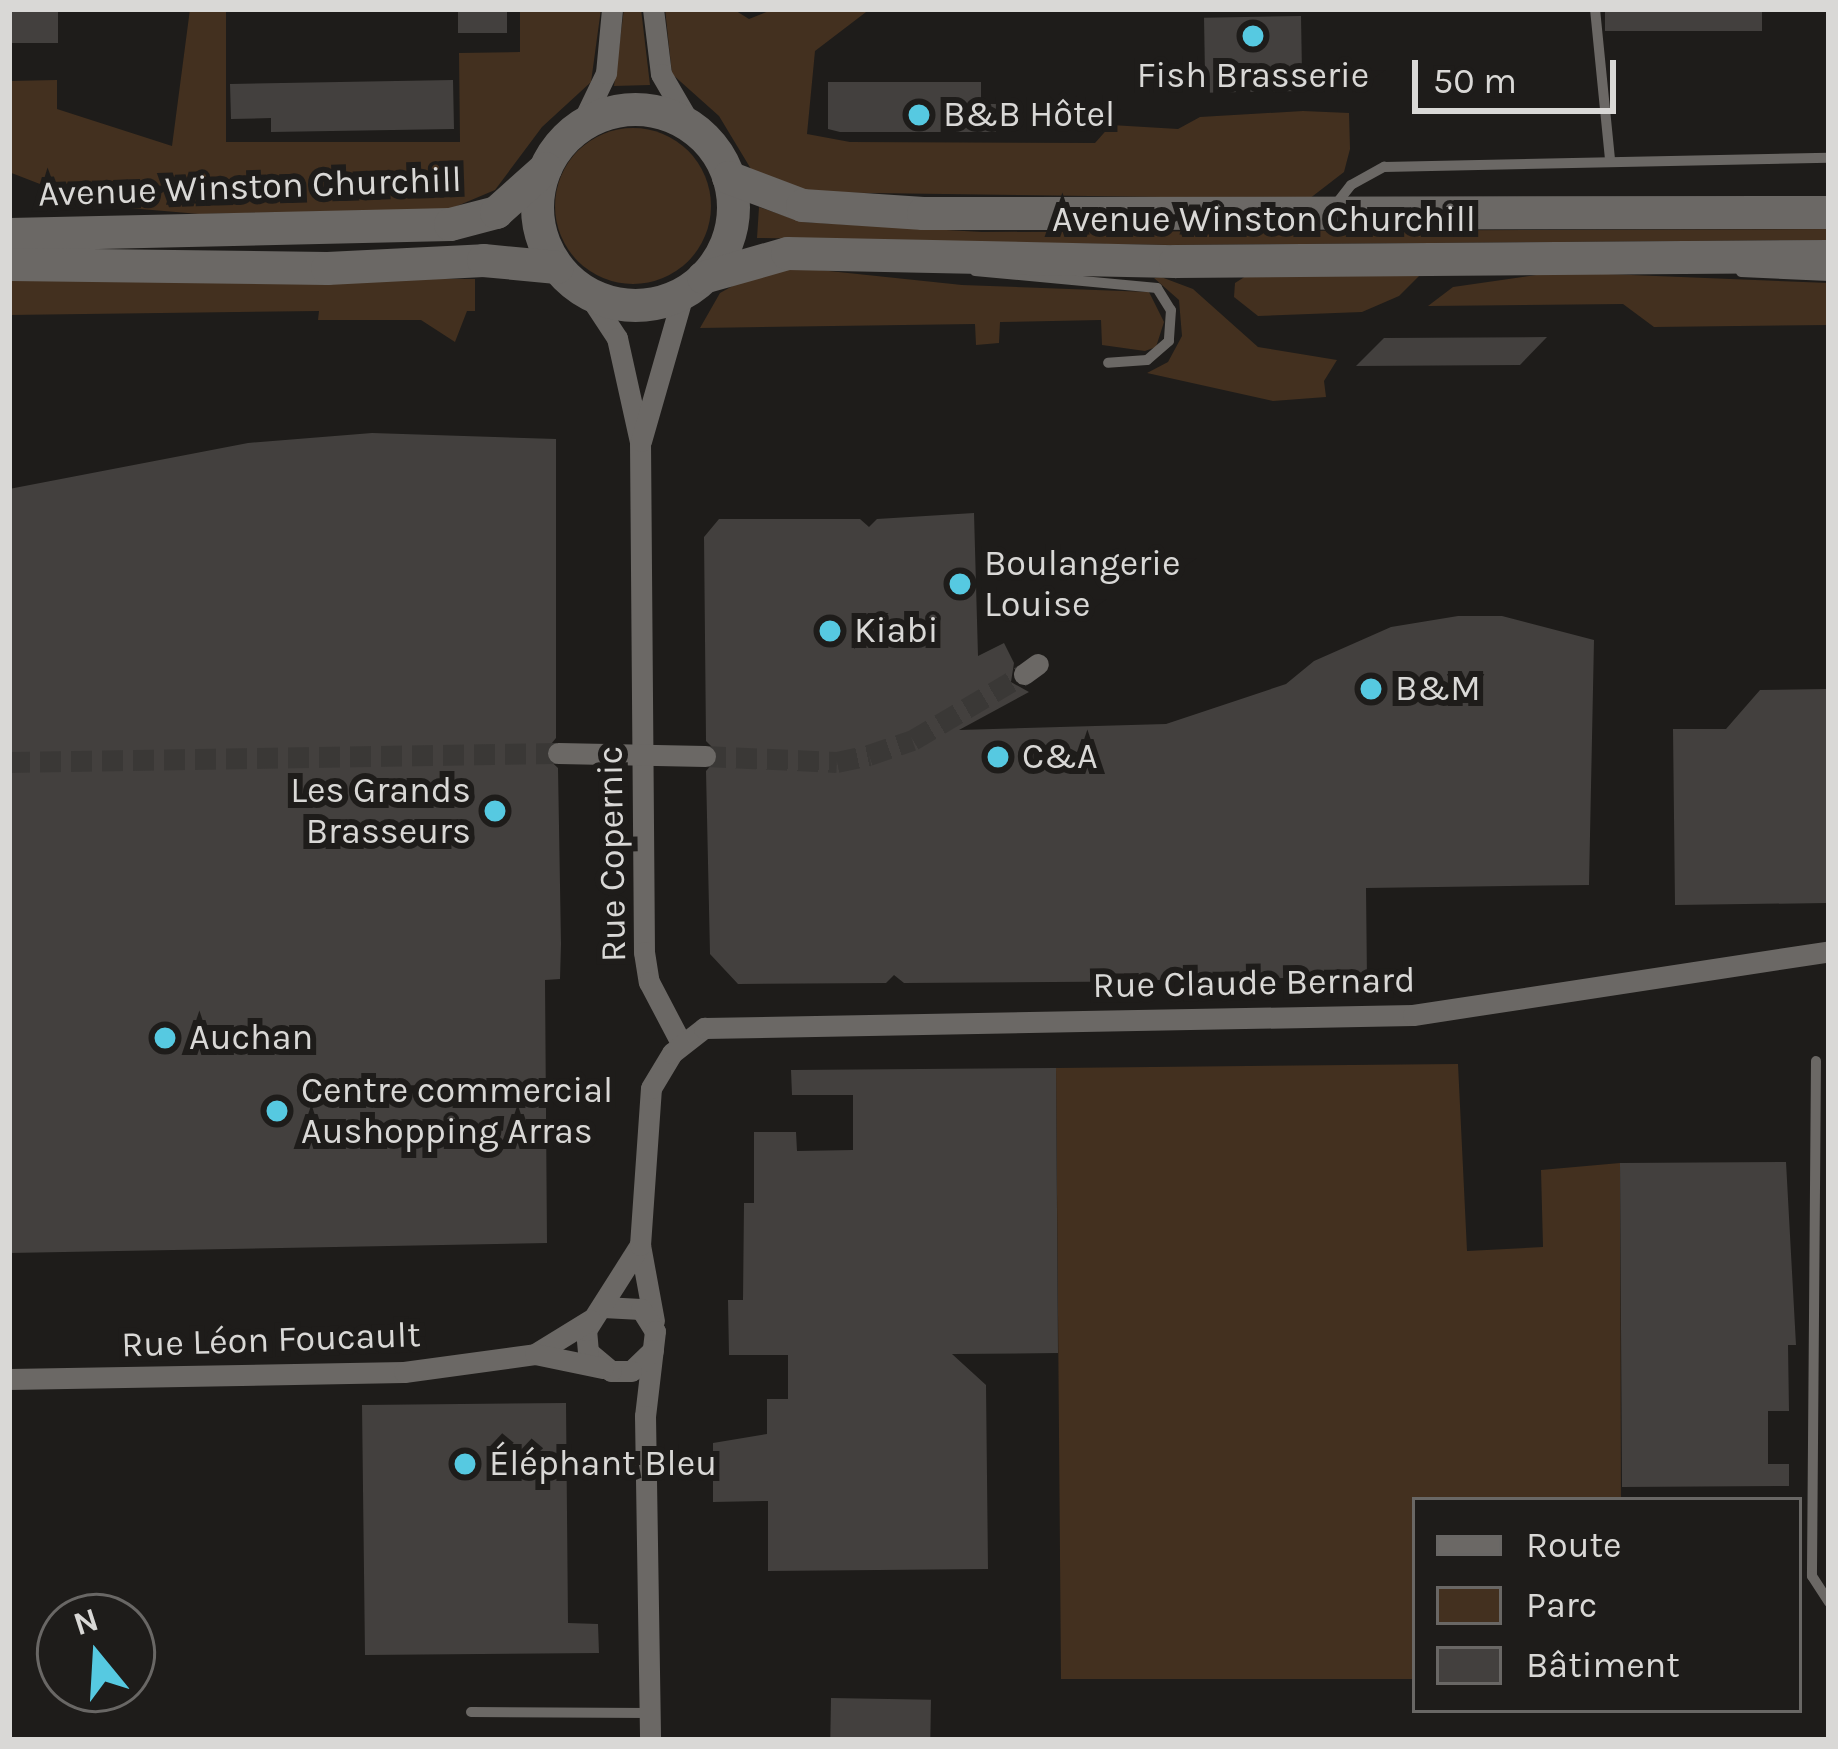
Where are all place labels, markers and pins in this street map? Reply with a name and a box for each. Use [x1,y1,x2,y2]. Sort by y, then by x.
marker: Fish Brasserie [1240,23,1266,49]
place label: Fish Brasserie [1137,54,1369,98]
place label: B&B Hôtel [943,93,1115,137]
marker: B&B Hôtel [906,102,932,128]
place label: Boulangerie Louise [984,541,1181,626]
marker: Boulangerie Louise [947,571,973,597]
place label: Kiabi [854,609,938,653]
marker: Kiabi [817,618,843,644]
place label: B&M [1395,667,1481,711]
marker: B&M [1358,676,1384,702]
place label: C&A [1022,735,1098,779]
marker: C&A [985,744,1011,770]
place label: Les Grands Brasseurs [290,768,471,853]
marker: Les Grands Brasseurs [482,798,508,824]
place label: Auchan [189,1016,313,1060]
marker: Auchan [152,1025,178,1051]
place label: Centre commercial Aushopping Arras [301,1068,613,1153]
marker: Centre commercial Aushopping Arras [264,1098,290,1124]
place label: Éléphant Bleu [489,1442,717,1486]
marker: Éléphant Bleu [452,1451,478,1477]

